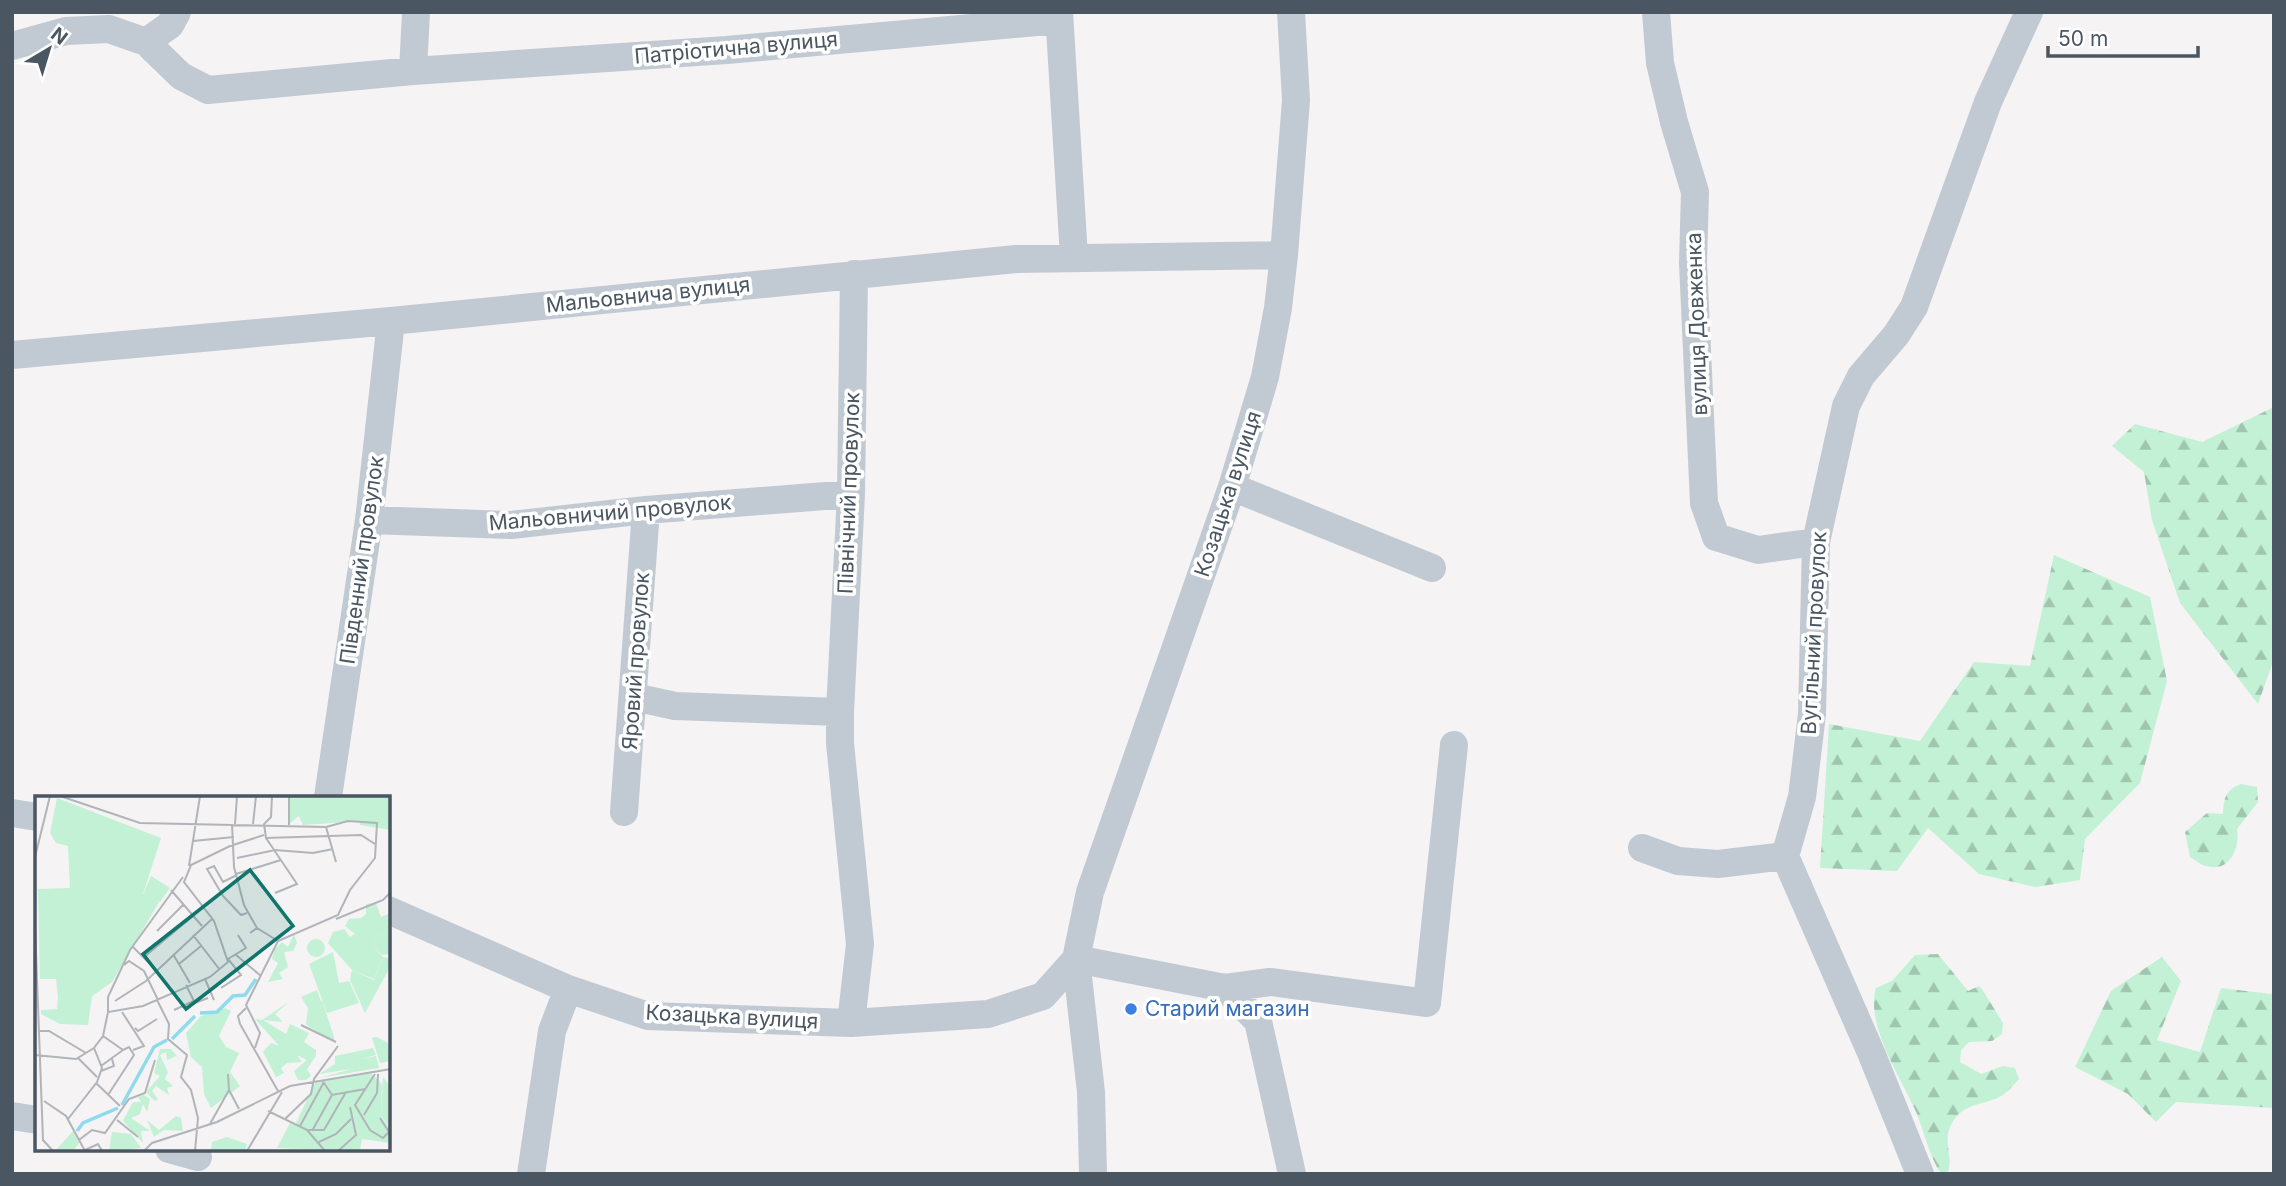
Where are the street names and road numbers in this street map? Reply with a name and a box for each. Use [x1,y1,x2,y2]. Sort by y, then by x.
street label: Патріотична вулиця [633,26,839,69]
street label: вулиця Довженка [1681,232,1712,416]
street label: Мальовнича вулиця [545,271,751,318]
street label: Північний провулок [832,391,865,594]
street label: Козацька вулиця [1189,408,1266,580]
street label: Південний провулок [335,454,389,666]
street label: Мальовничий провулок [488,489,733,536]
street label: Вугільний провулок [1796,530,1831,735]
street label: Яровий провулок [617,571,654,751]
street label: Козацька вулиця [645,999,819,1034]

